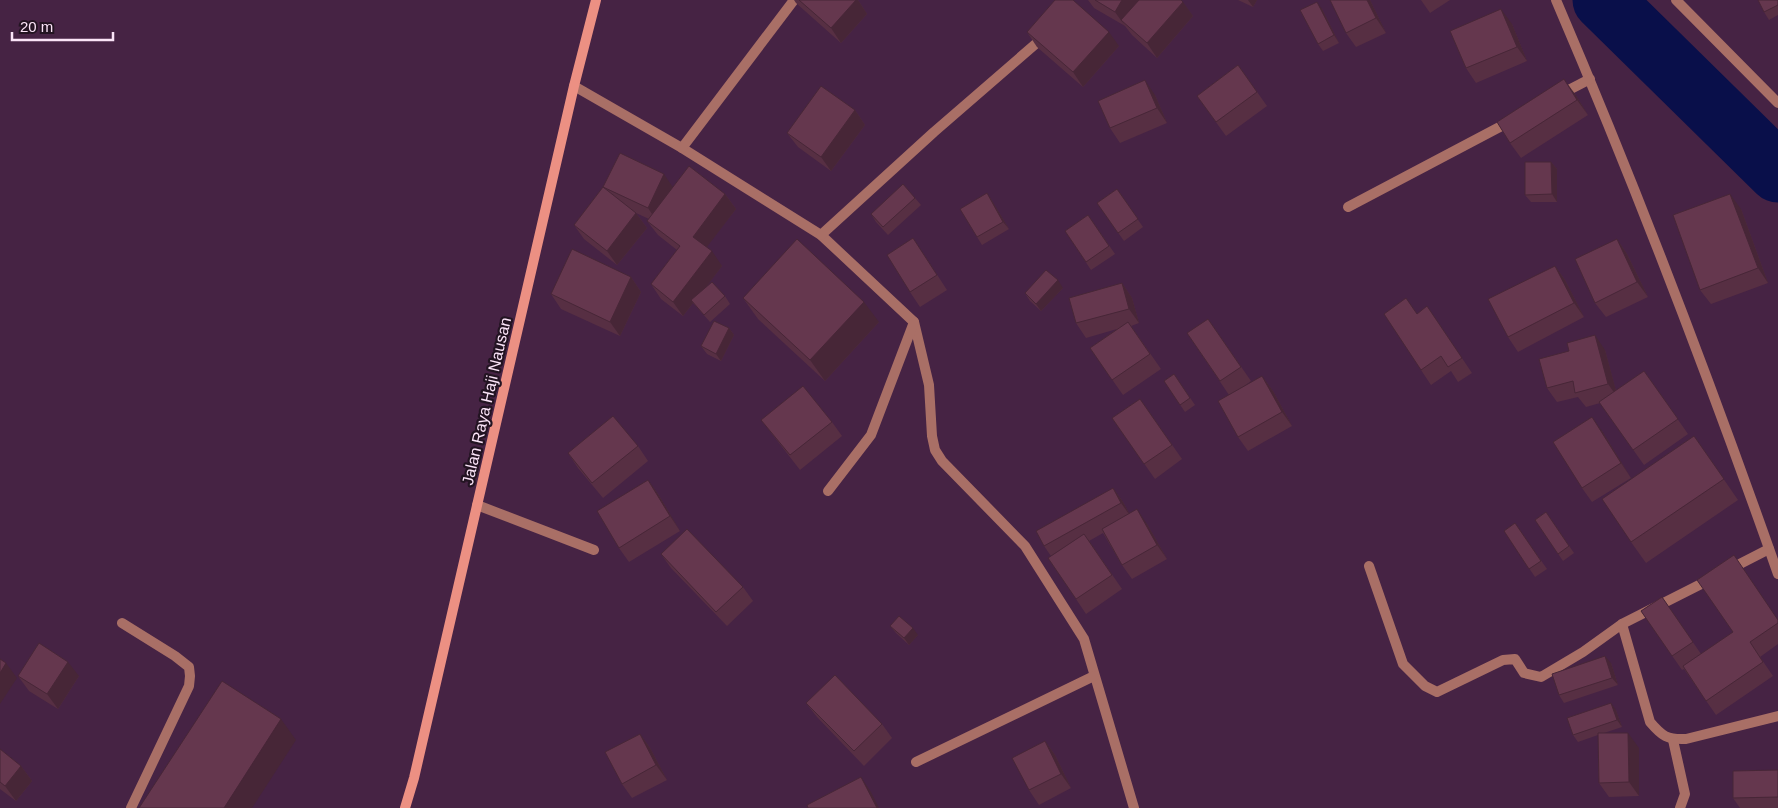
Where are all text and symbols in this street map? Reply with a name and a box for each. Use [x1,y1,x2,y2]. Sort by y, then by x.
scale bar [12,10,114,42]
text: 20 m [20,18,53,35]
street label: Jalan Raya Haji Nausan [459,316,514,487]

